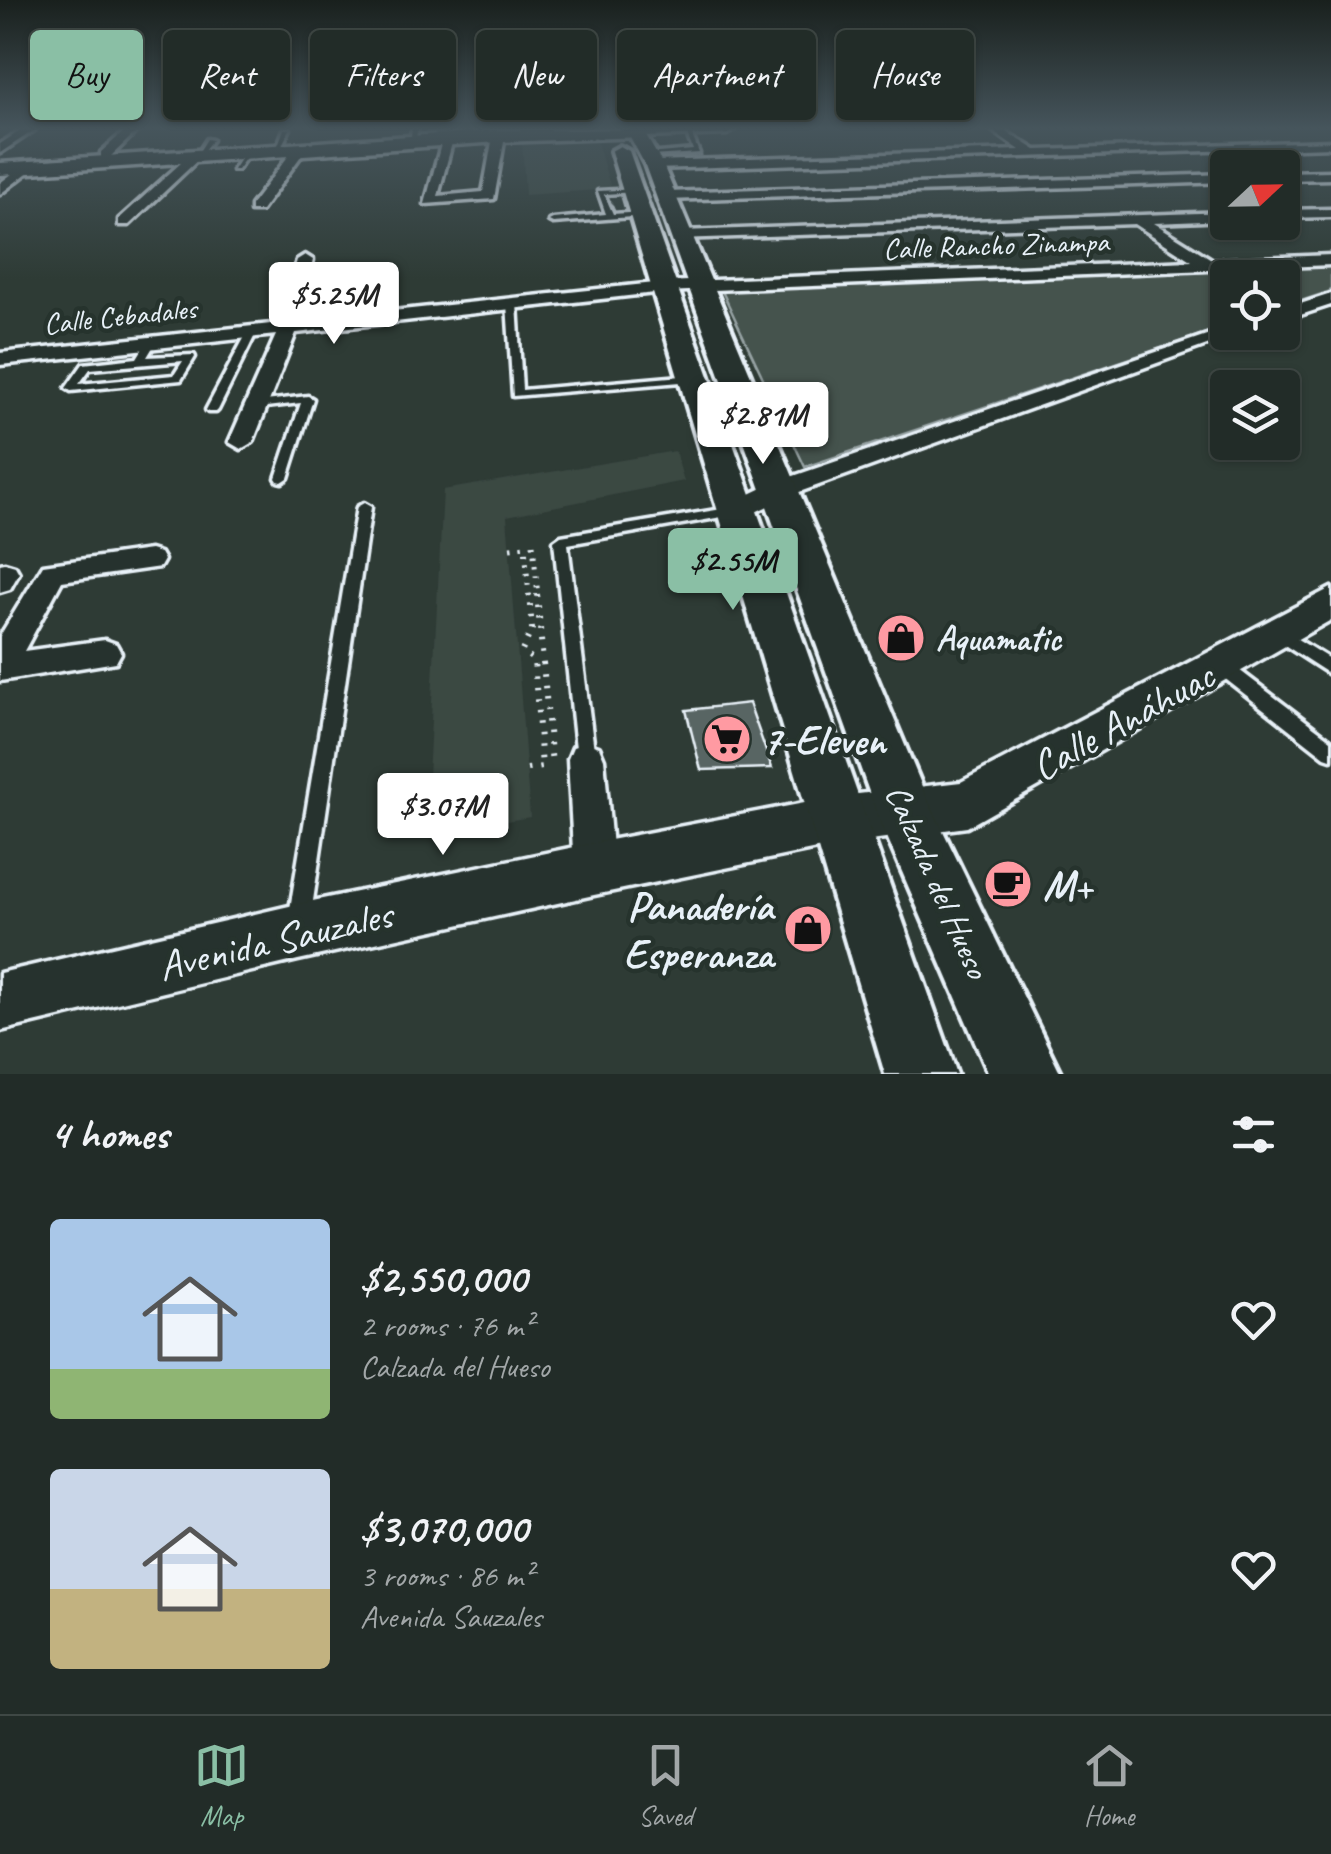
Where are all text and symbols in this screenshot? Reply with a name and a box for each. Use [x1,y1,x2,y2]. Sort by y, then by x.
chip: Buy [30,30,143,120]
chip: Rent [163,30,290,120]
chip: Filters [310,30,456,120]
chip: New [476,30,597,120]
chip: Apartment [617,30,816,120]
chip: House [836,30,974,120]
north arrow [1210,150,1300,240]
map controls [1210,150,1300,460]
street label: Calle Rancho Zinampa [883,222,1111,268]
button: locate [1210,260,1300,350]
pin: $5.25M [253,262,415,347]
text: $5.25M [291,274,377,315]
street label: Calle Cebadales [42,289,201,343]
button: layers [1210,370,1300,460]
pin: $2.81M [682,382,844,467]
text: $2.81M [719,394,807,435]
pin: $2.55M [652,528,814,613]
text: $2.55M [690,540,776,581]
shop icon: Aquamatic [875,612,927,664]
place label: Aquamatic [936,616,1063,661]
street label: Calle Anáhuac [1022,648,1226,793]
supermarket icon: 7-Eleven [701,713,753,765]
place label: 7-Eleven [762,714,888,767]
pin: $3.07M [362,773,524,858]
street label: Calzada del Hueso [875,777,1001,987]
text: $3.07M [399,785,487,826]
cafe icon: M+ [982,858,1034,910]
place label: M+ [1043,859,1095,912]
place label: Panadería Esperanza [624,880,776,981]
street label: Avenida Sauzales [153,887,401,993]
shop icon: Panadería Esperanza [782,903,834,955]
icon: filters [1226,1107,1281,1162]
text: 4 homes [50,1108,169,1161]
text: $2,550,000 [360,1252,527,1305]
icon: home [130,1259,250,1379]
icon: heart [1226,1292,1281,1347]
text: 2 rooms · 76 m² [360,1305,533,1346]
text: Calzada del Hueso [360,1346,549,1387]
text: $3,070,000 [360,1502,528,1555]
icon: home [130,1509,250,1629]
icon: heart [1226,1542,1281,1597]
text: 3 rooms · 86 m² [360,1555,533,1596]
text: Avenida Sauzales [360,1596,542,1637]
tab: Map [194,1738,249,1833]
tab: Saved [638,1738,693,1833]
tab: Home [1082,1738,1137,1833]

